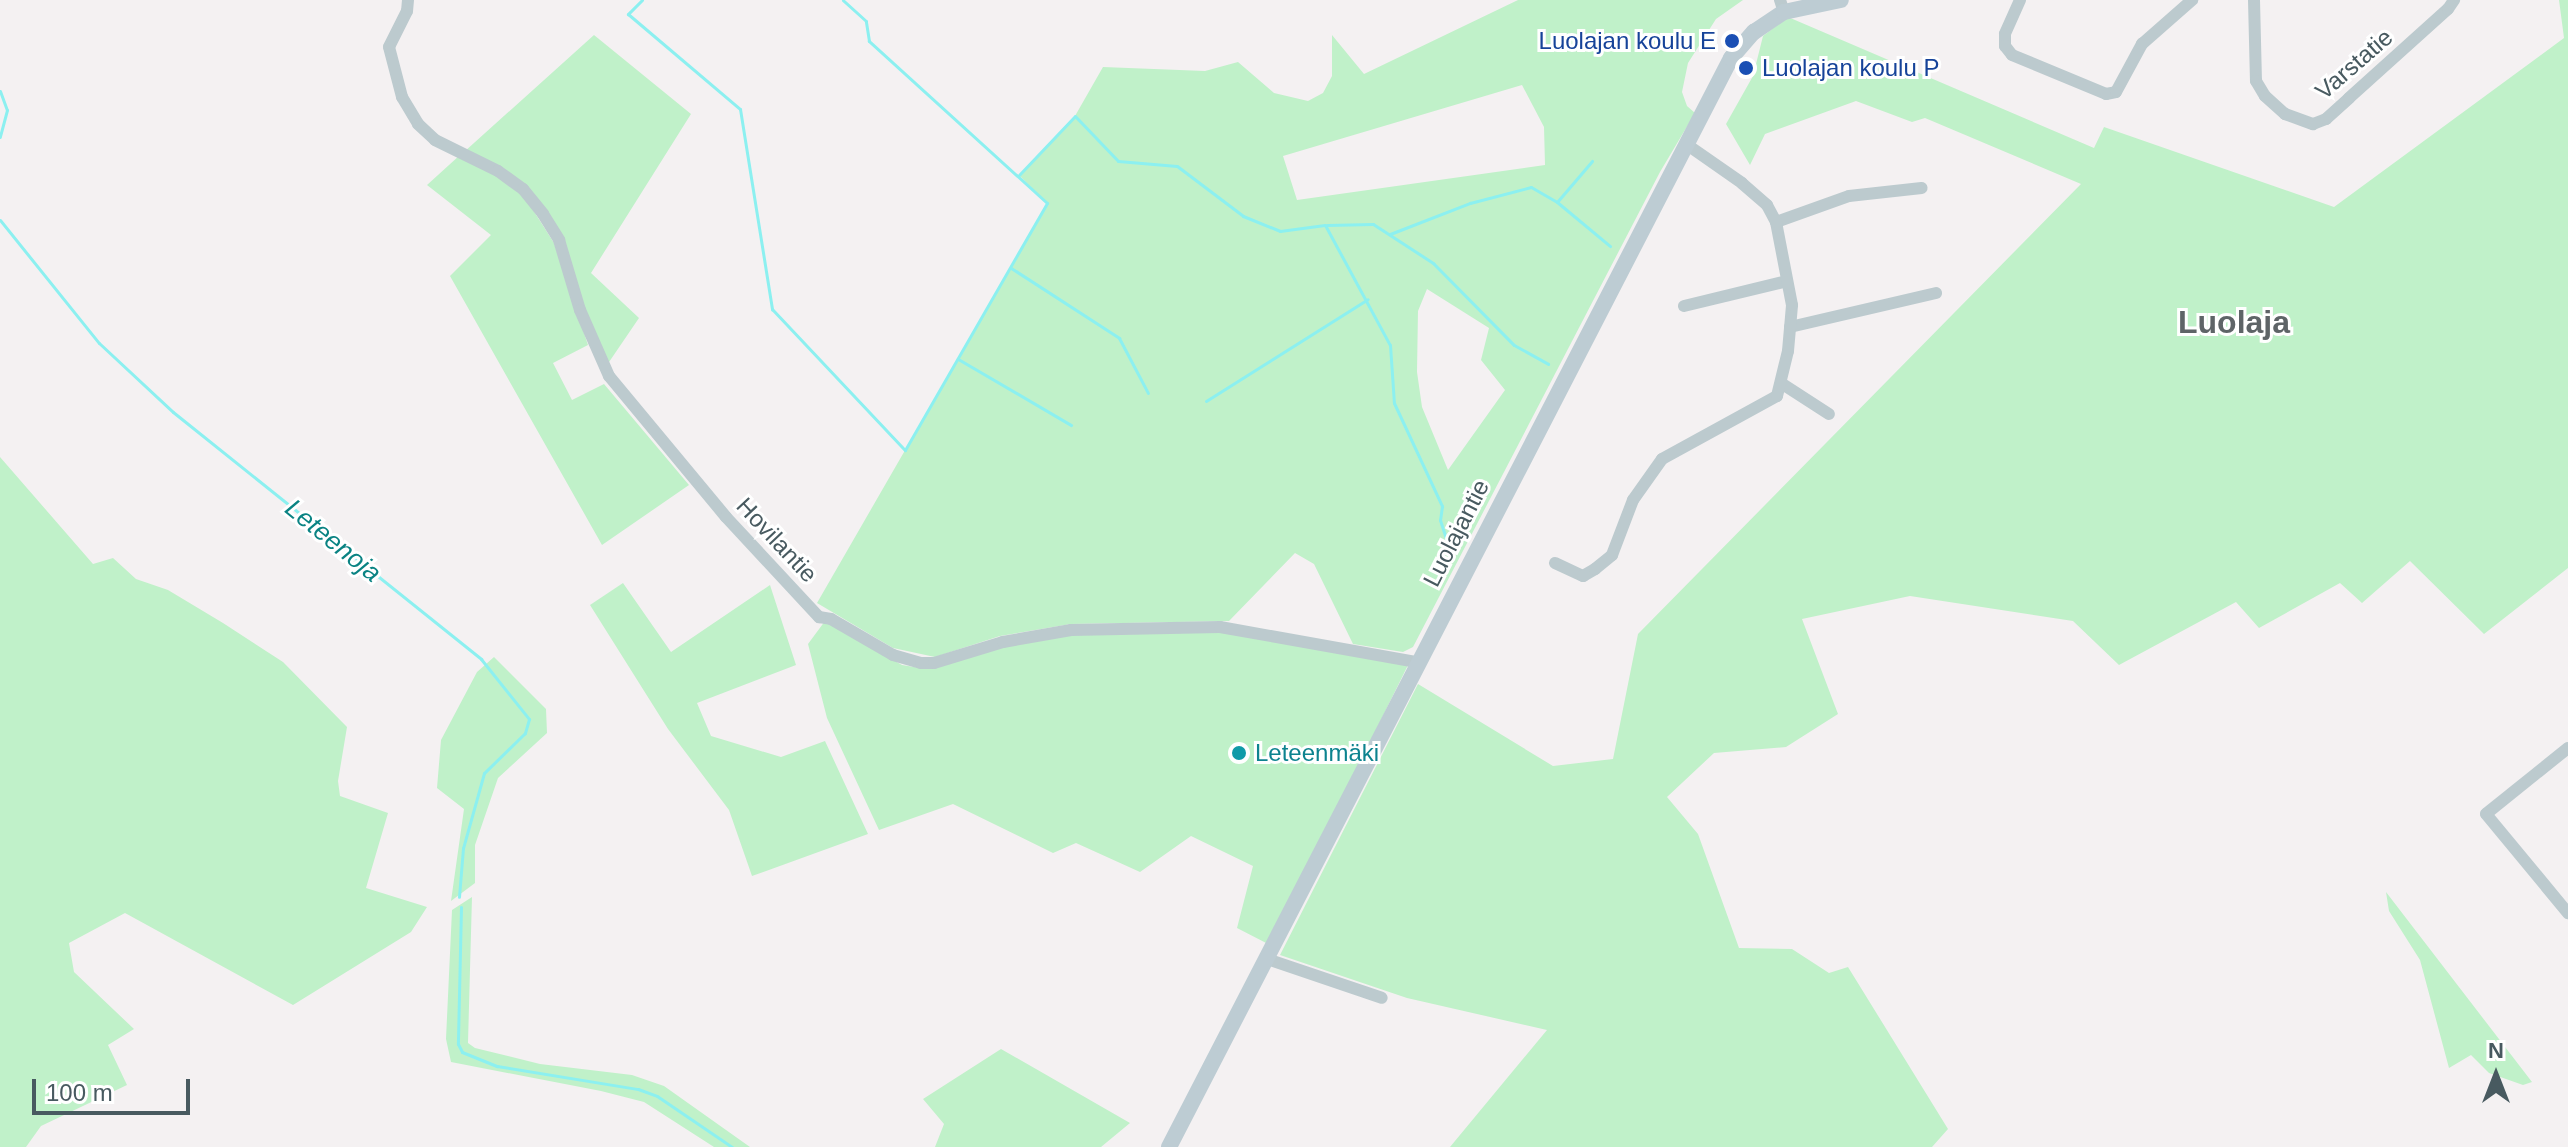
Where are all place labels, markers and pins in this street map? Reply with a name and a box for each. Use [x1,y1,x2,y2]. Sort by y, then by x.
place label: Luolajan koulu E [1539,27,1716,55]
marker: Luolajan koulu E [1723,32,1741,50]
place label: Luolajan koulu P [1762,54,1939,82]
marker: Luolajan koulu P [1737,59,1755,77]
place label: Leteenmäki [1255,739,1379,767]
marker: Leteenmäki [1230,744,1248,762]

